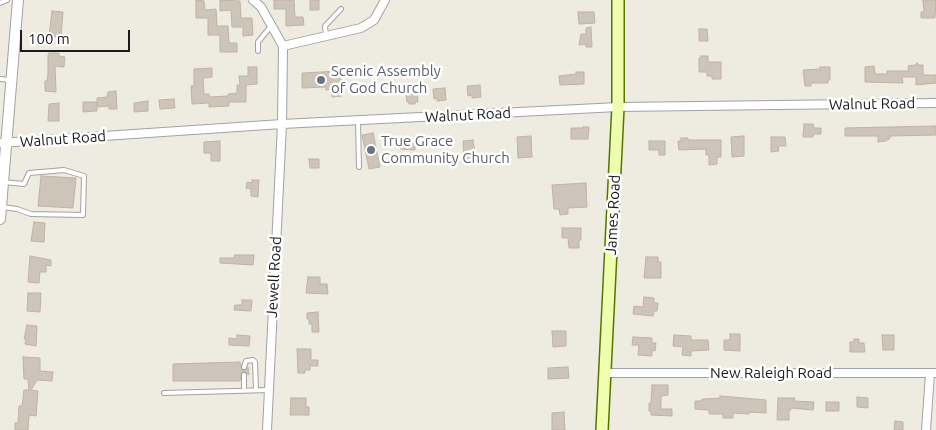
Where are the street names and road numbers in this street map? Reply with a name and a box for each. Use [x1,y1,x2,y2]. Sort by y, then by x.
street label: Walnut Road [829,94,915,114]
street label: Walnut Road [424,104,512,126]
street label: Walnut Road [19,127,107,151]
street label: James Road [602,174,624,256]
street label: Jewell Road [263,236,285,318]
street label: New Raleigh Road [710,364,832,382]

